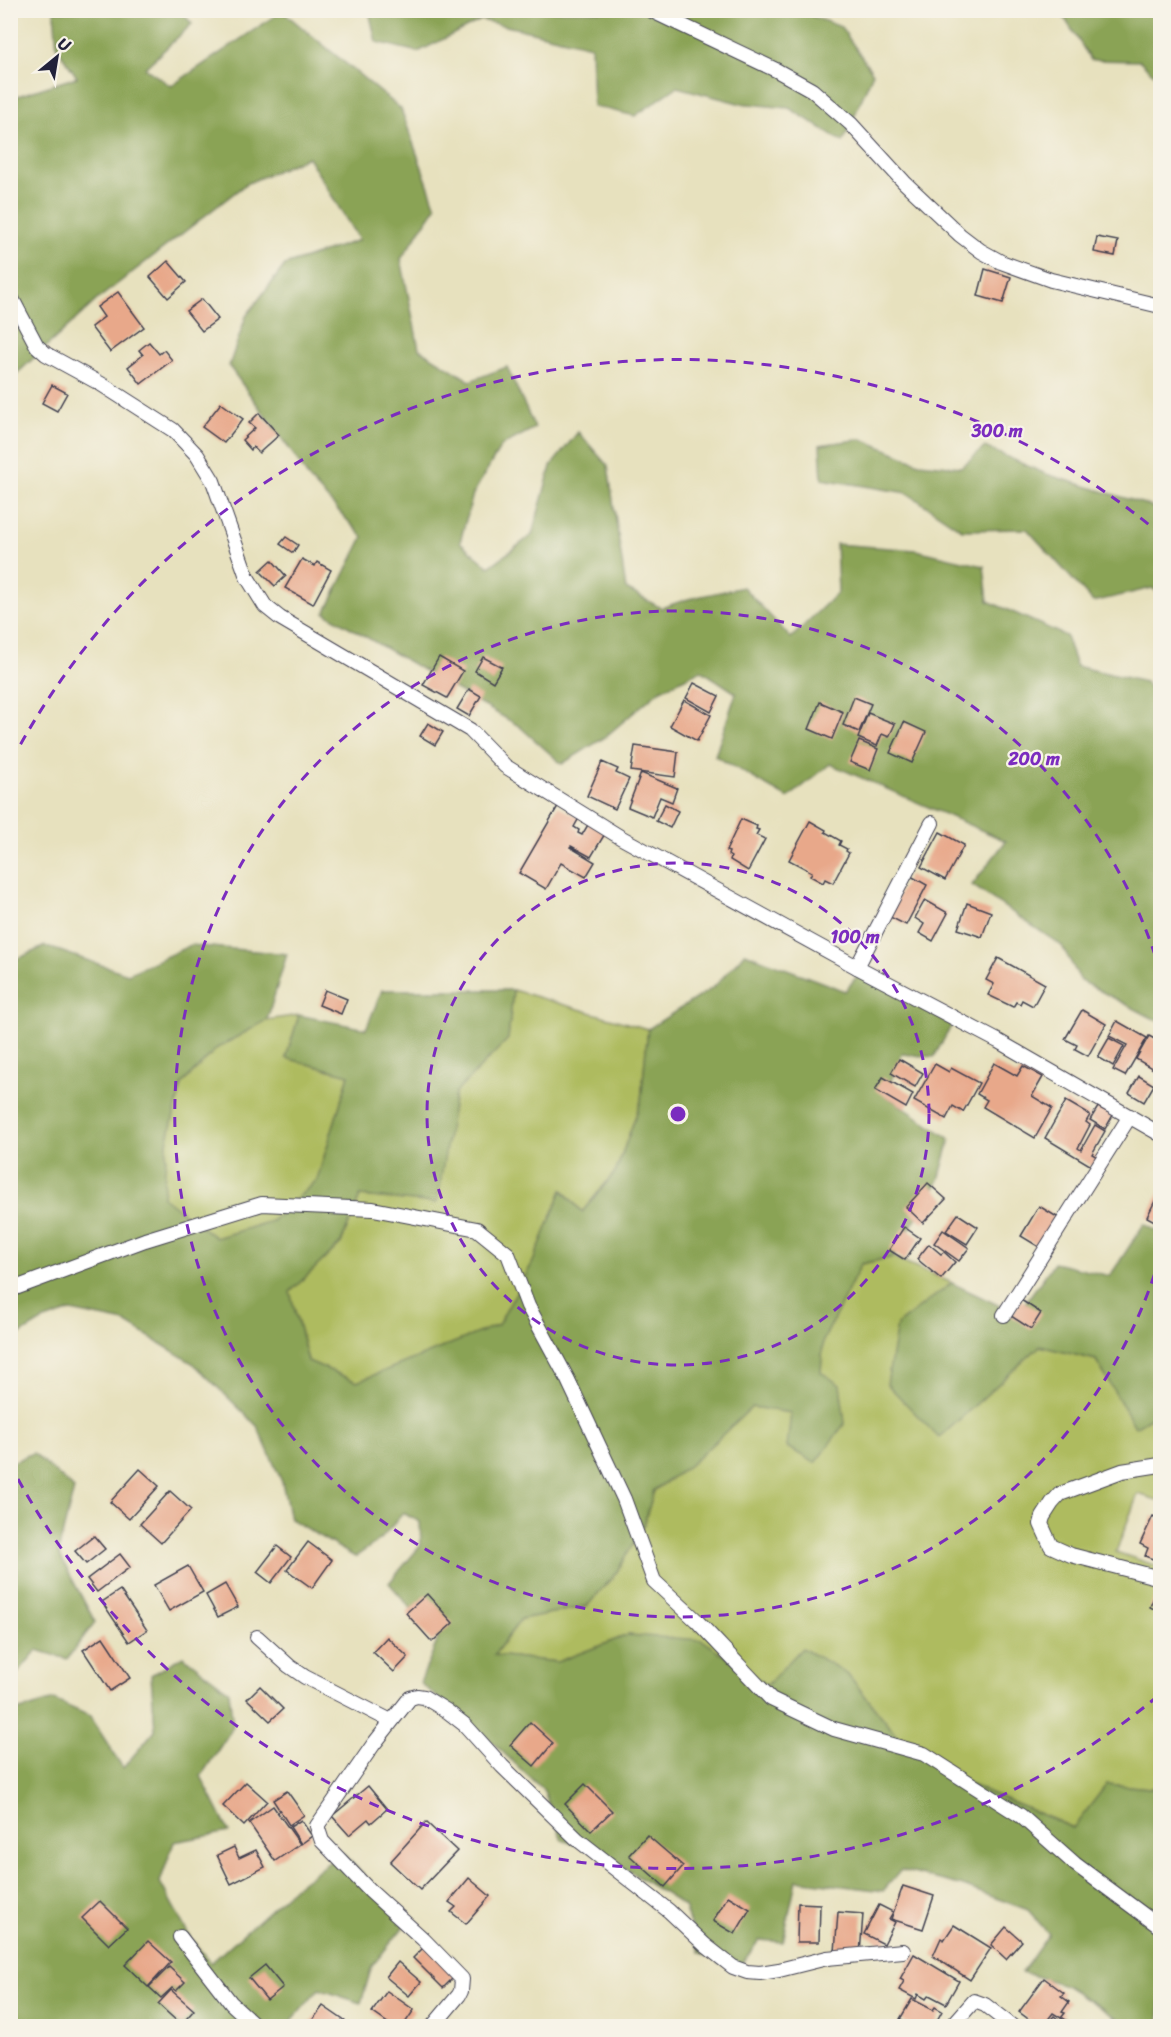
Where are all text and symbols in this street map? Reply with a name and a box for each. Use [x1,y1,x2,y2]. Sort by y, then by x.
north arrow [27,27,87,87]
text: U [52,29,77,60]
text: 300 m [970,415,1023,447]
text: 200 m [1007,743,1060,775]
text: 100 m [831,921,880,953]
centre of rings [668,1104,688,1124]

